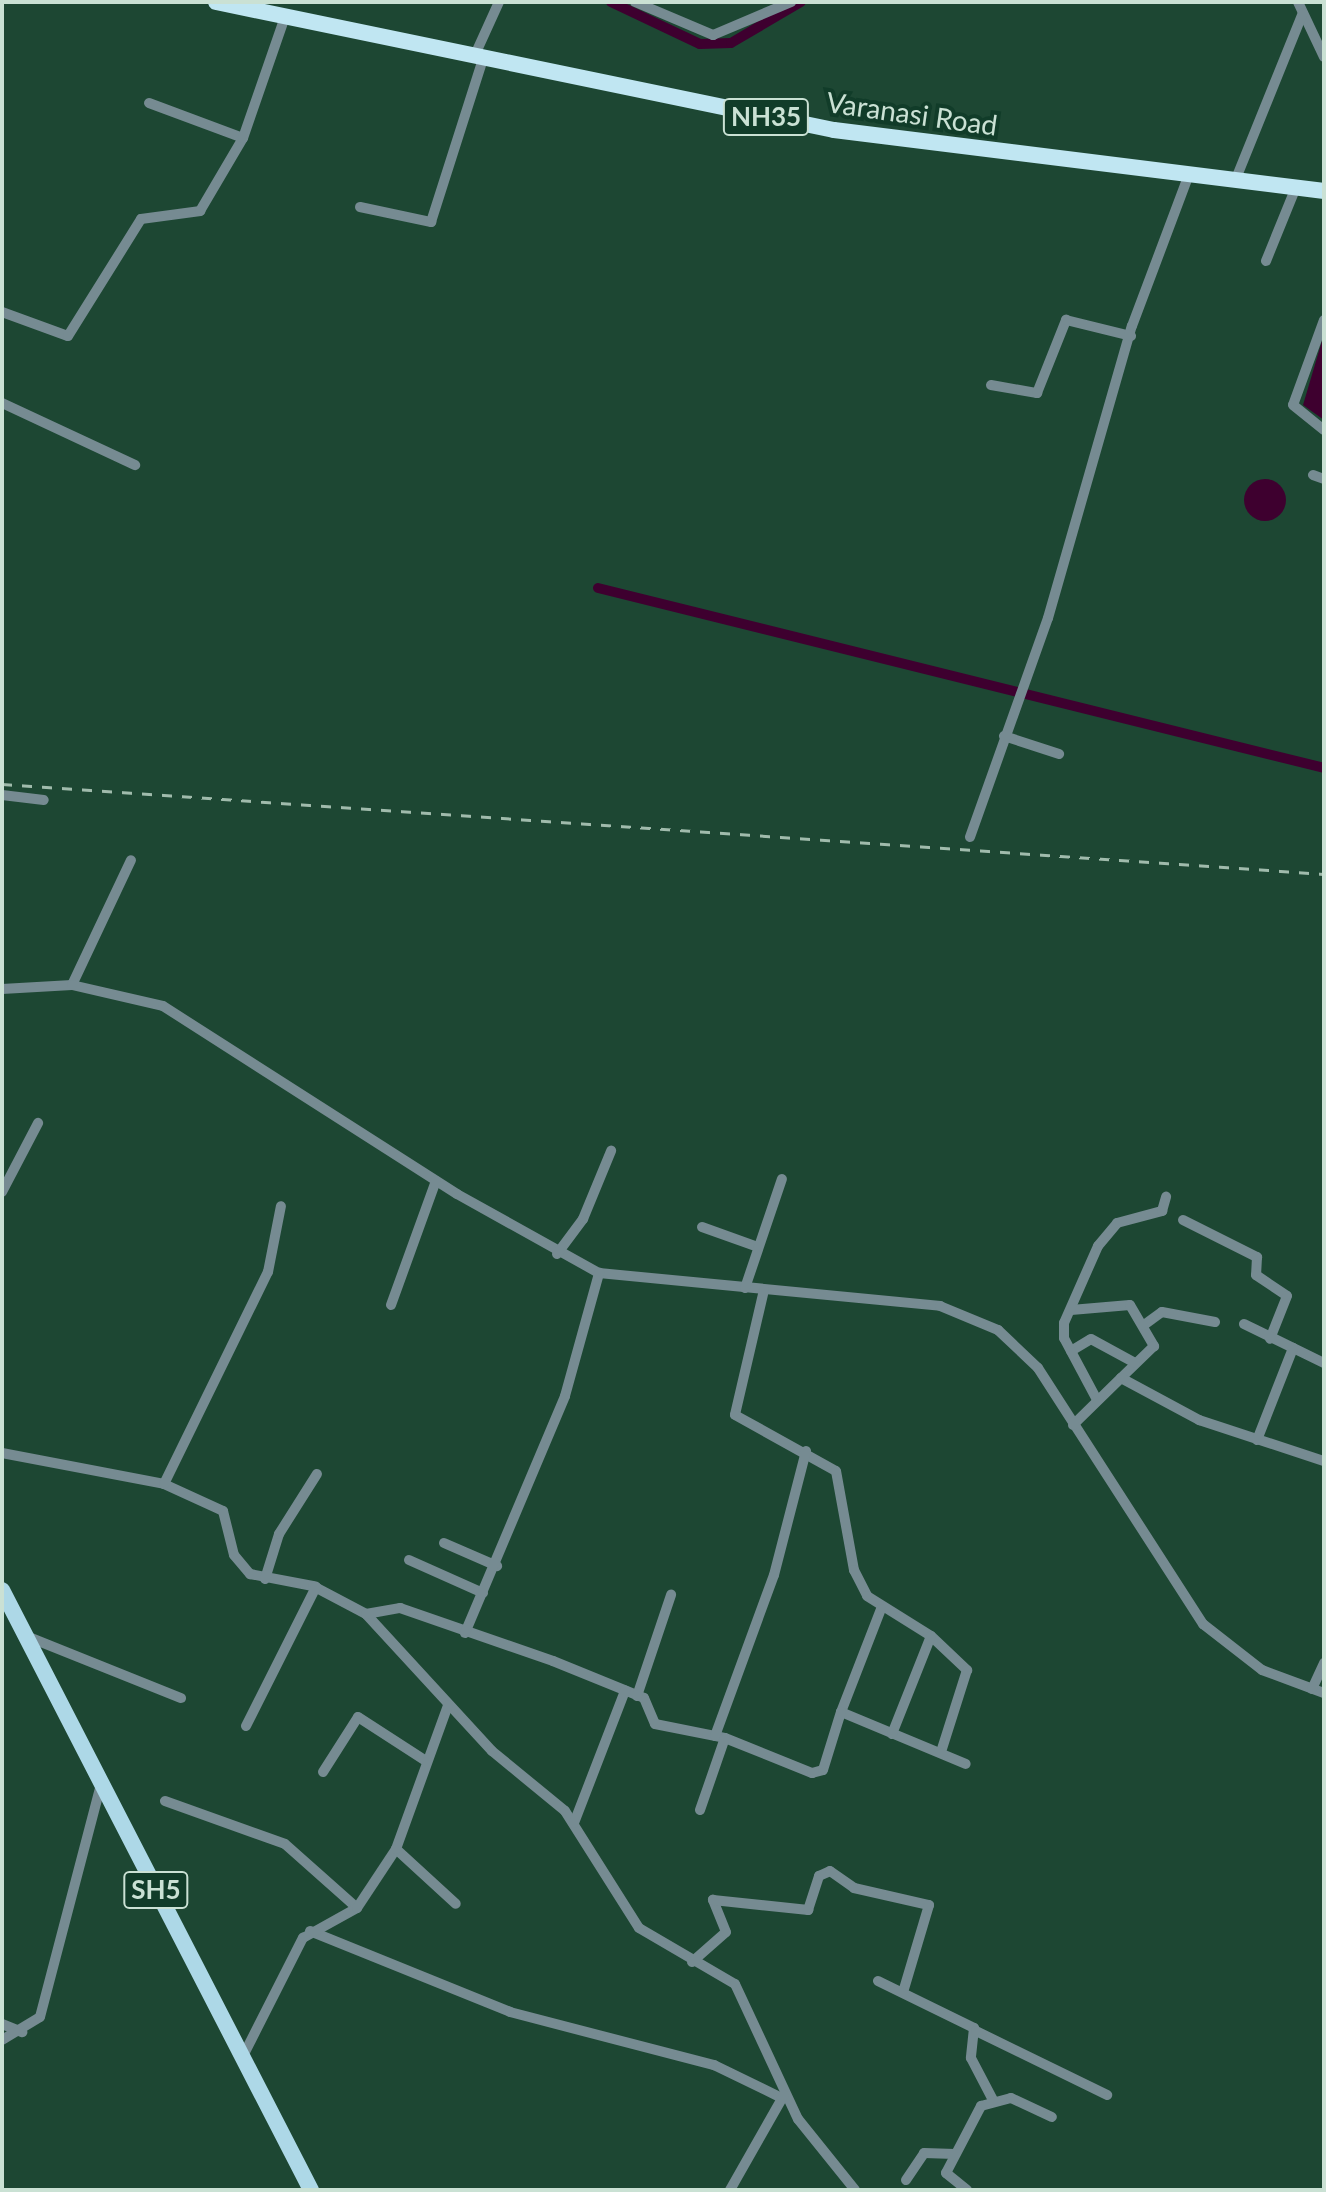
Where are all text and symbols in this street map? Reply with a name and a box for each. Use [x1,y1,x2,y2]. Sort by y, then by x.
street label: Varanasi Road [824,84,1000,142]
road number: NH35 [722,95,810,139]
road number: SH5 [122,1868,190,1912]

